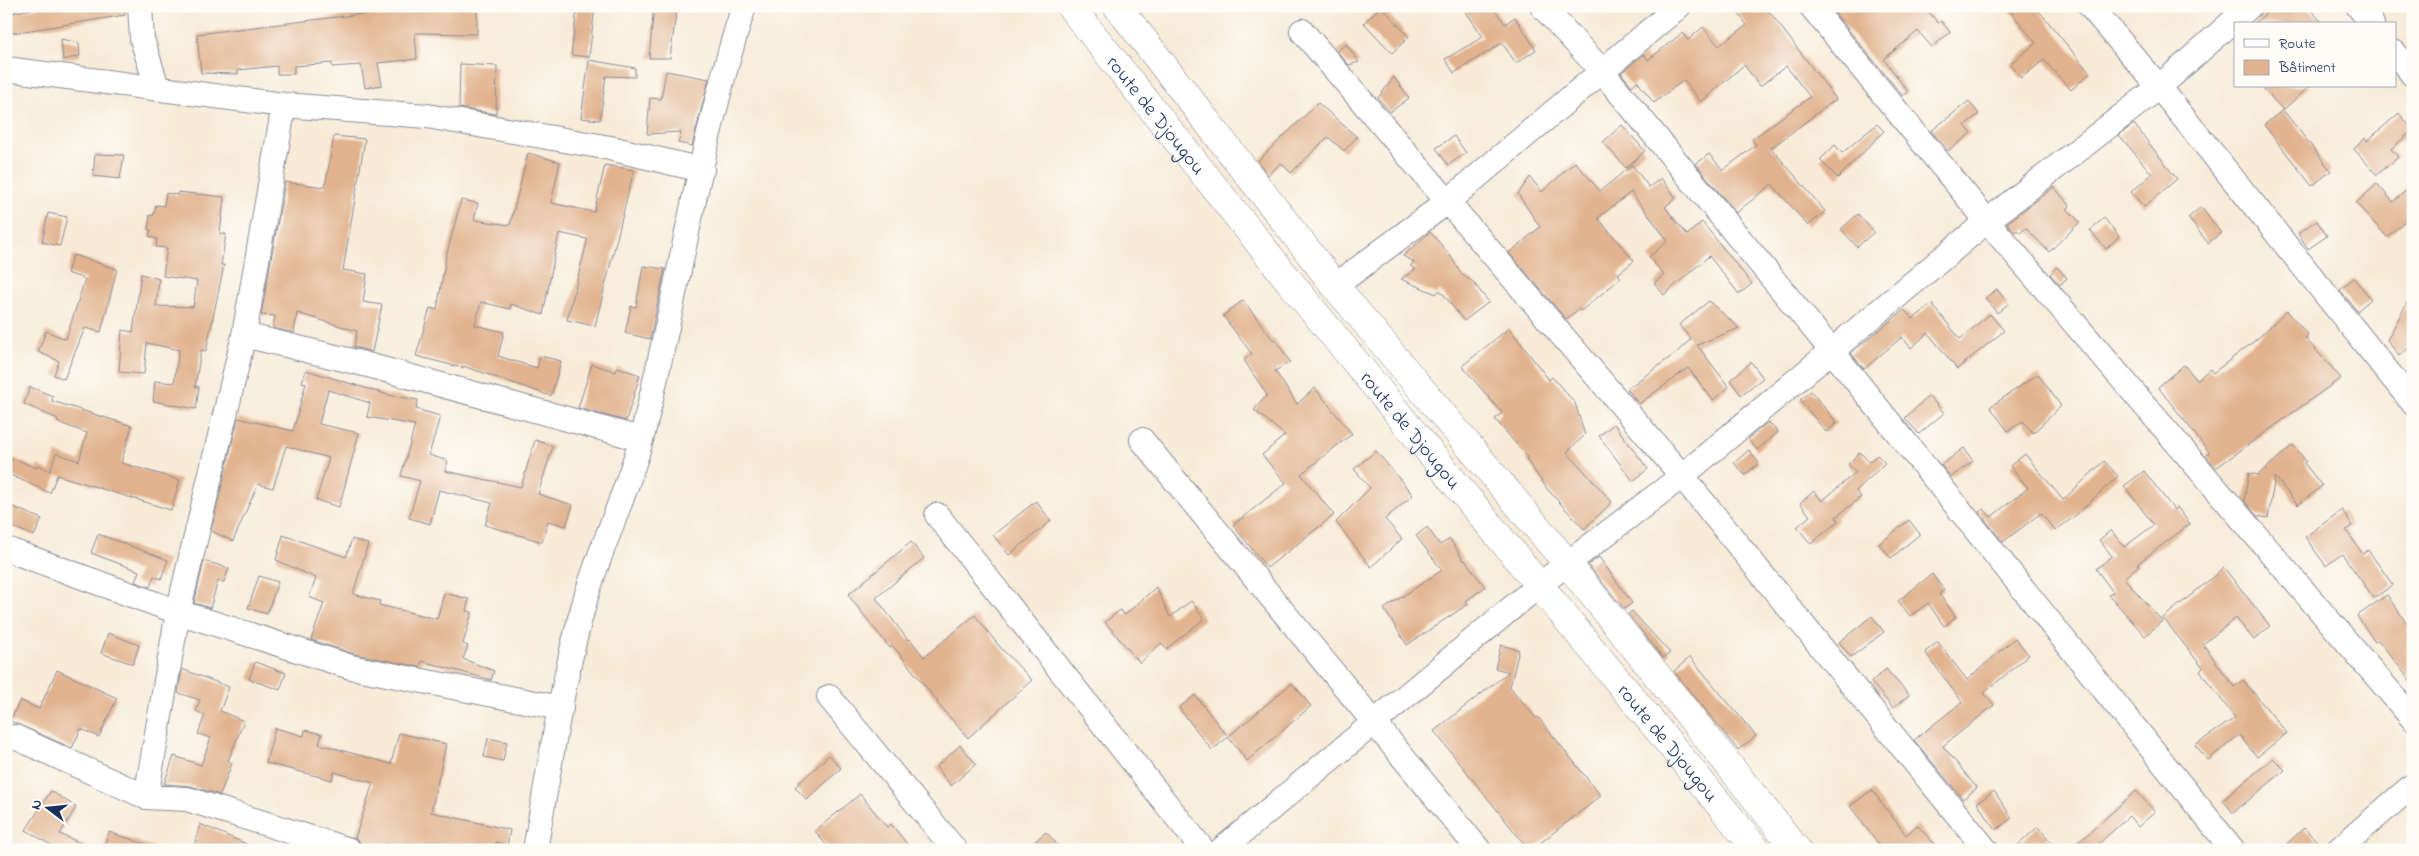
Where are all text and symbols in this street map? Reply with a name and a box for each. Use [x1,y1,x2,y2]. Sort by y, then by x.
legend [2234,22,2396,88]
text: Route [2279,33,2316,55]
street label: route de Djougou [1098,50,1211,182]
text: Bâtiment [2278,57,2336,79]
street label: route de Djougou [1352,366,1467,497]
street label: route de Djougou [1609,679,1724,809]
north arrow [22,784,72,834]
text: N [26,797,48,812]

